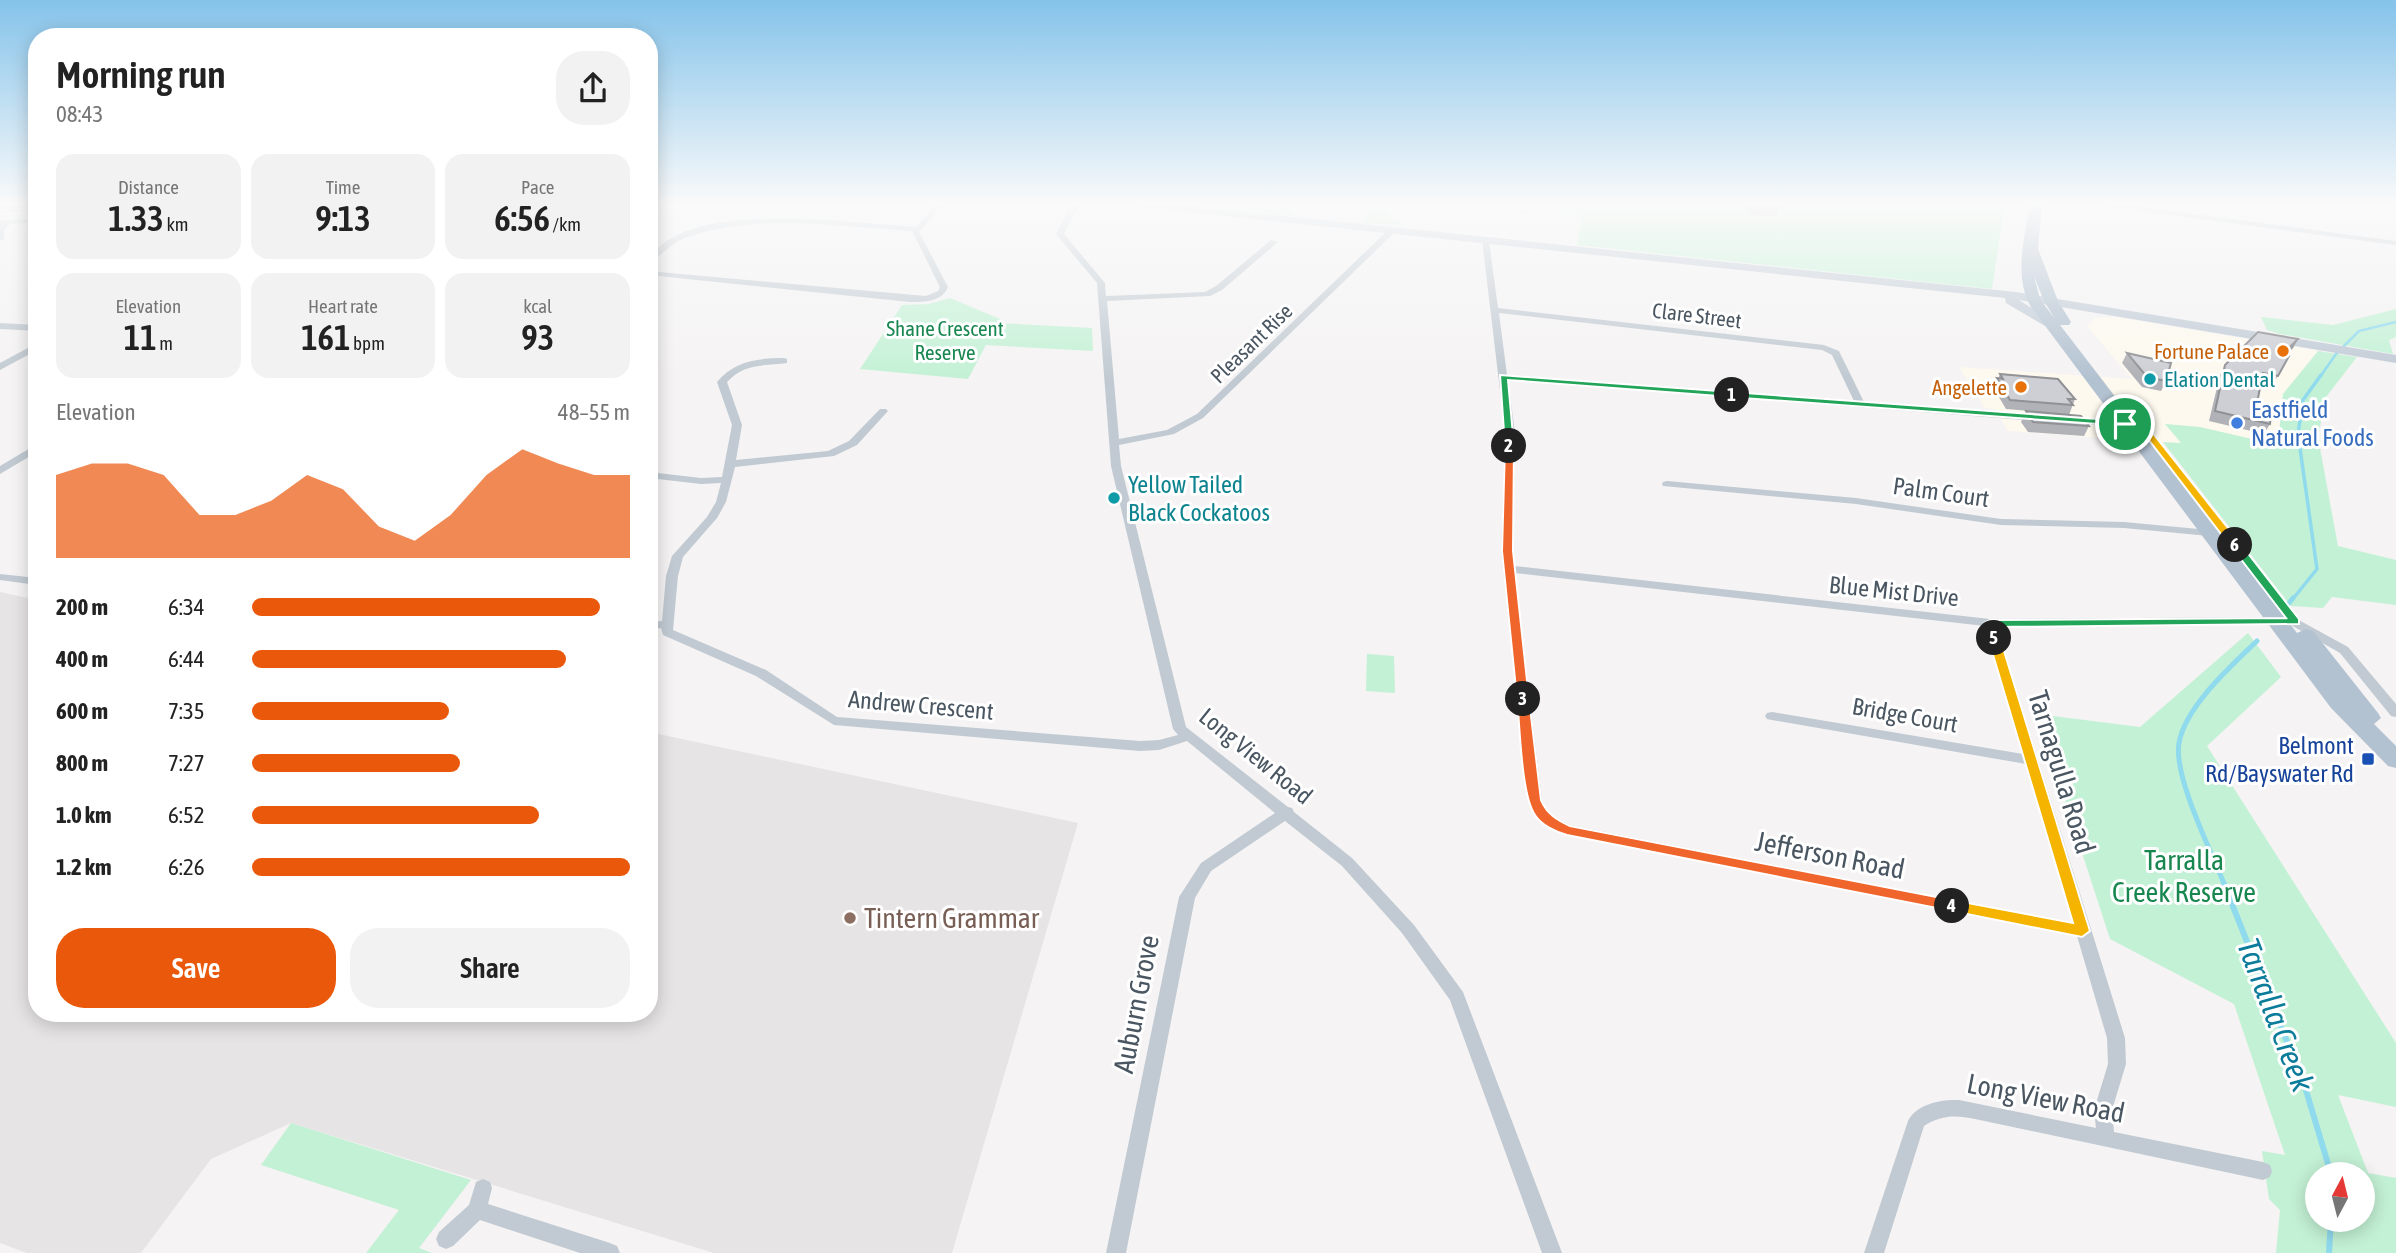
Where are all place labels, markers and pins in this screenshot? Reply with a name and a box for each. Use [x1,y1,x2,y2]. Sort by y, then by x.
place label: Fortune Palace [2154,339,2269,363]
marker: Fortune Palace [2275,343,2291,359]
place label: Elation Dental [2164,367,2275,391]
marker: Elation Dental [2142,371,2158,387]
place label: Angelette [1932,375,2007,399]
pin: 1 [1714,378,1750,412]
marker: Angelette [2013,379,2029,395]
pin [2095,394,2155,454]
place label: Eastfield Natural Foods [2251,396,2374,451]
marker: Eastfield Natural Foods [2229,415,2245,431]
pin: 2 [1492,428,1526,464]
place label: Yellow Tailed Black Cockatoos [1128,471,1270,526]
marker: Yellow Tailed Black Cockatoos [1106,490,1122,506]
pin: 6 [2218,528,2252,562]
pin: 5 [1976,620,2011,656]
pin: 3 [1506,682,1540,716]
place label: Belmont Rd/Bayswater Rd [2205,732,2354,787]
marker: Belmont Rd/Bayswater Rd [2360,751,2376,767]
pin: 4 [1934,888,1969,923]
place label: Tintern Grammar [864,902,1040,934]
marker: Tintern Grammar [842,910,858,926]

